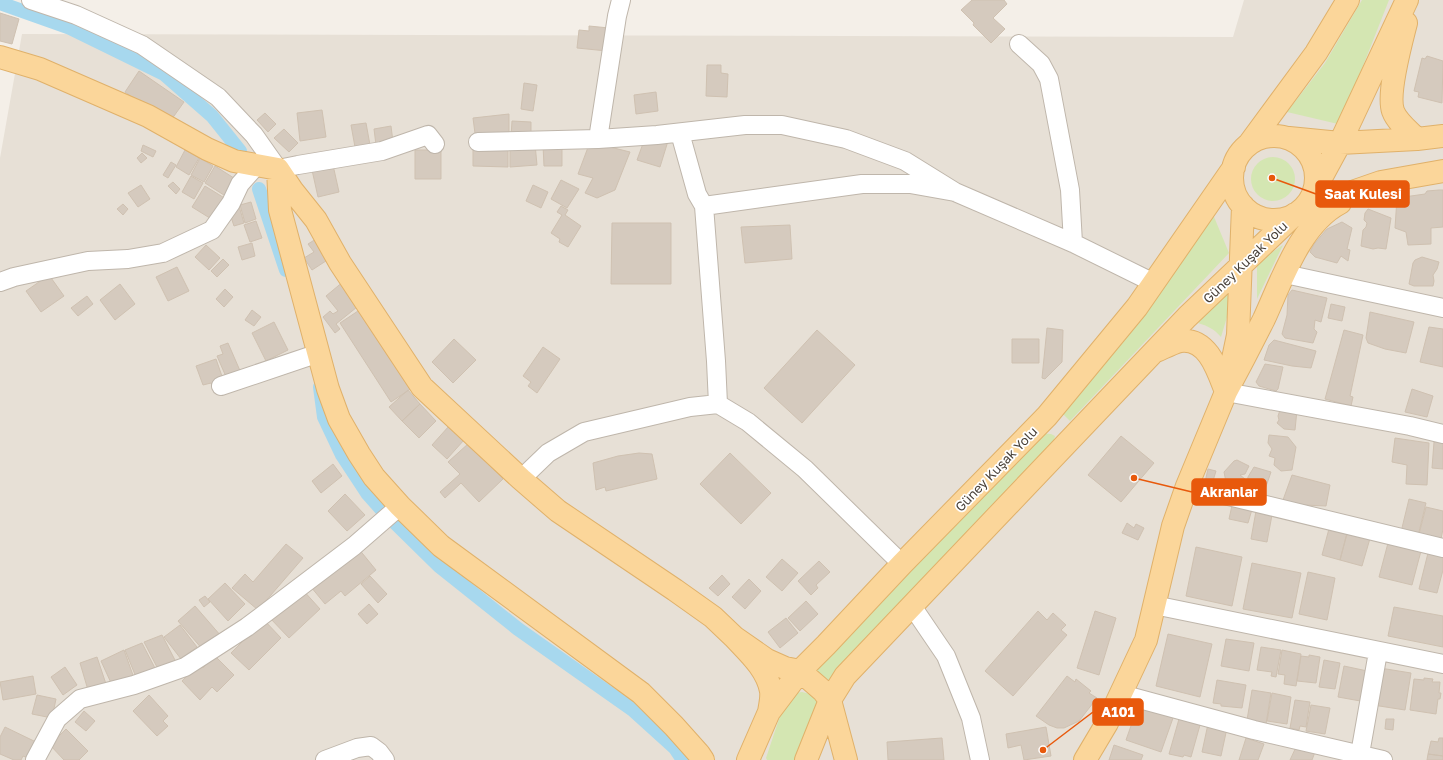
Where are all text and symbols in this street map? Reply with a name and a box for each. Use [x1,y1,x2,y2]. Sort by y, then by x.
callout: Saat Kulesi [1316,181,1409,207]
text: Saat Kulesi [1324,185,1402,202]
street label: Güney Kuşak Yolu [1199,218,1291,306]
street label: Güney Kuşak Yolu [952,423,1040,515]
callout: Akranlar [1192,479,1266,505]
text: Akranlar [1200,483,1259,500]
callout: A101 [1093,699,1143,725]
text: A101 [1101,703,1135,720]

